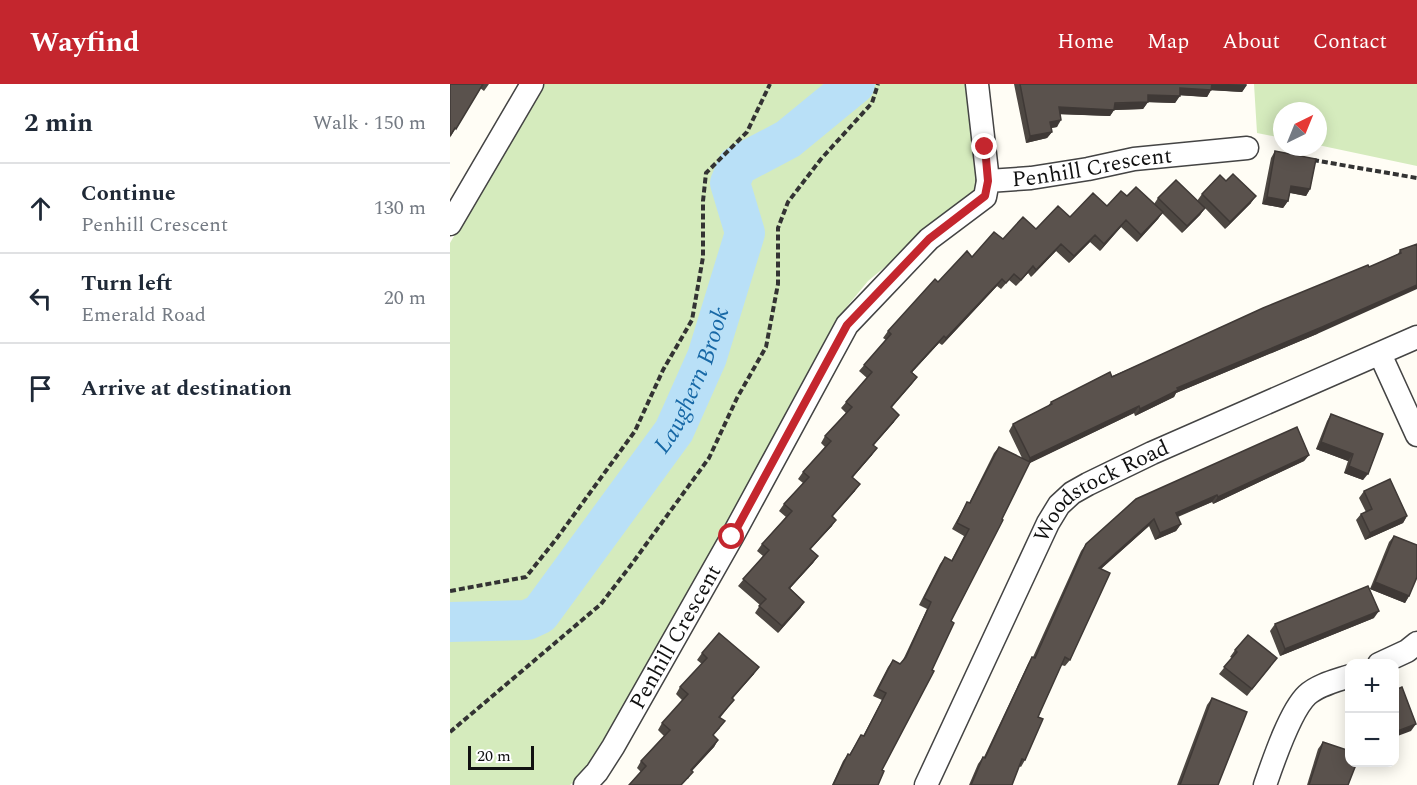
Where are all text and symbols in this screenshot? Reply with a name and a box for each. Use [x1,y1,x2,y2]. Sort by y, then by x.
text: Wayfind [30,21,139,64]
text: Home [1057,26,1114,58]
text: Map [1147,26,1189,58]
text: About [1222,26,1280,58]
text: Contact [1313,26,1387,58]
north arrow [1273,102,1327,156]
text: 2 min [24,103,93,143]
text: Walk · 150 m [313,108,426,138]
route end [971,133,997,159]
street label: Penhill Crescent [1011,139,1174,196]
text: Continue [81,177,176,210]
icon: ahead [24,192,57,225]
text: 130 m [374,193,426,223]
text: Penhill Crescent [81,210,228,240]
text: Turn left [81,267,173,300]
icon: left [24,282,57,315]
text: 20 m [384,283,426,313]
text: Emerald Road [81,300,206,330]
water label: Laughern Brook [645,303,739,461]
icon: arrive [24,372,57,405]
text: Arrive at destination [81,372,292,405]
street label: Woodstock Road [1025,431,1174,547]
route start [718,523,744,549]
street label: Penhill Crescent [621,558,730,715]
map controls [1345,659,1399,767]
button: + [1345,659,1399,713]
button: − [1345,713,1399,767]
scale bar [468,743,534,770]
text: 20 m [477,744,511,768]

